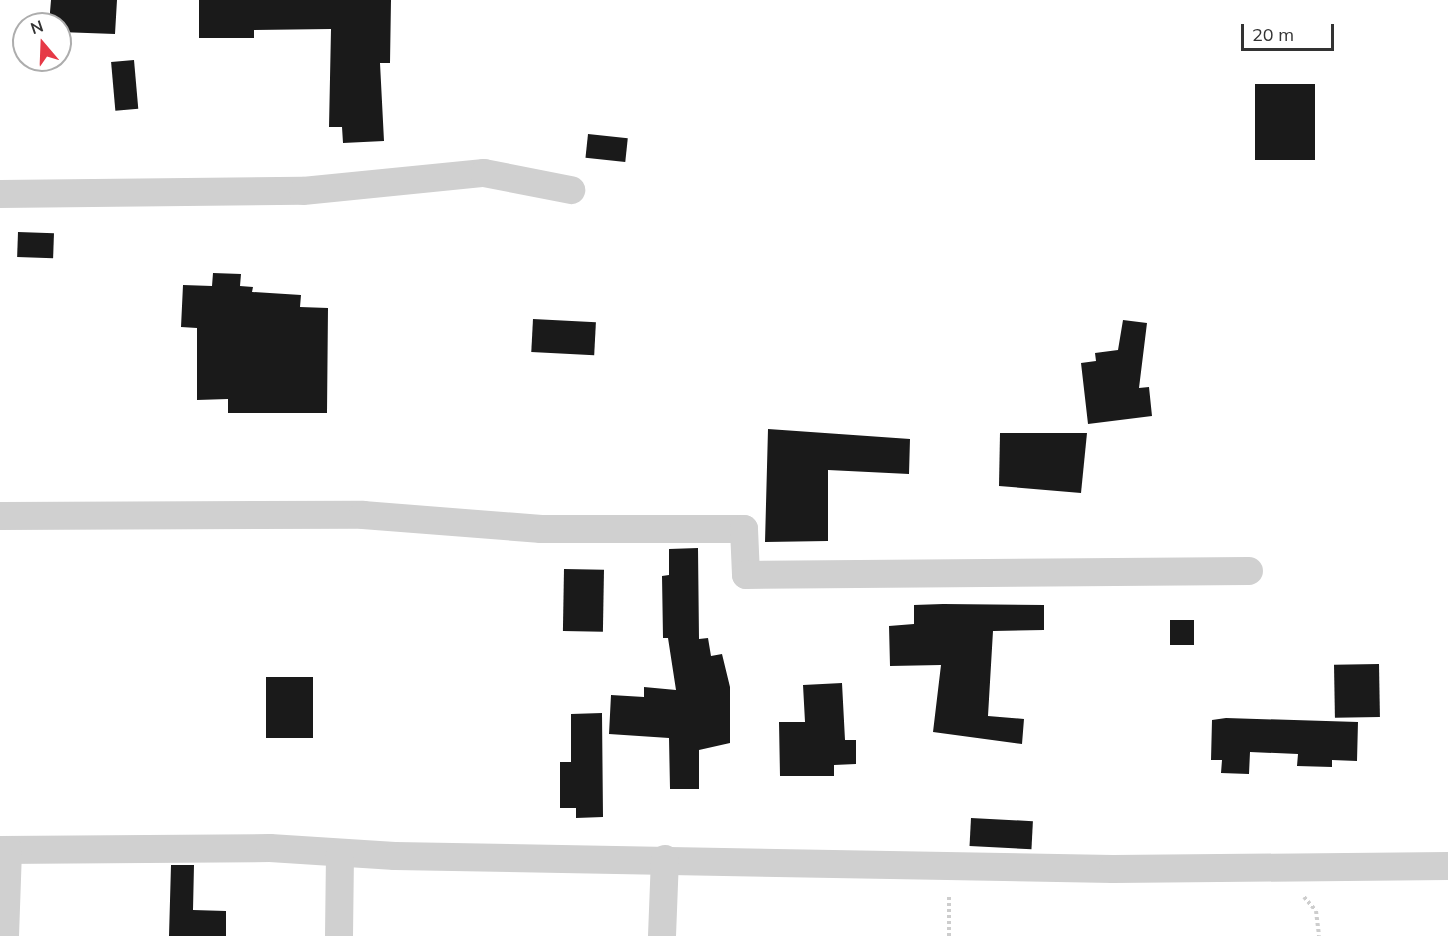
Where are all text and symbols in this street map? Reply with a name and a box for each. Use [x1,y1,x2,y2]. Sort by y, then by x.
north arrow [12,12,72,72]
scale bar [1244,12,1337,50]
text: N [28,15,46,38]
text: 20 m [1252,23,1294,46]

